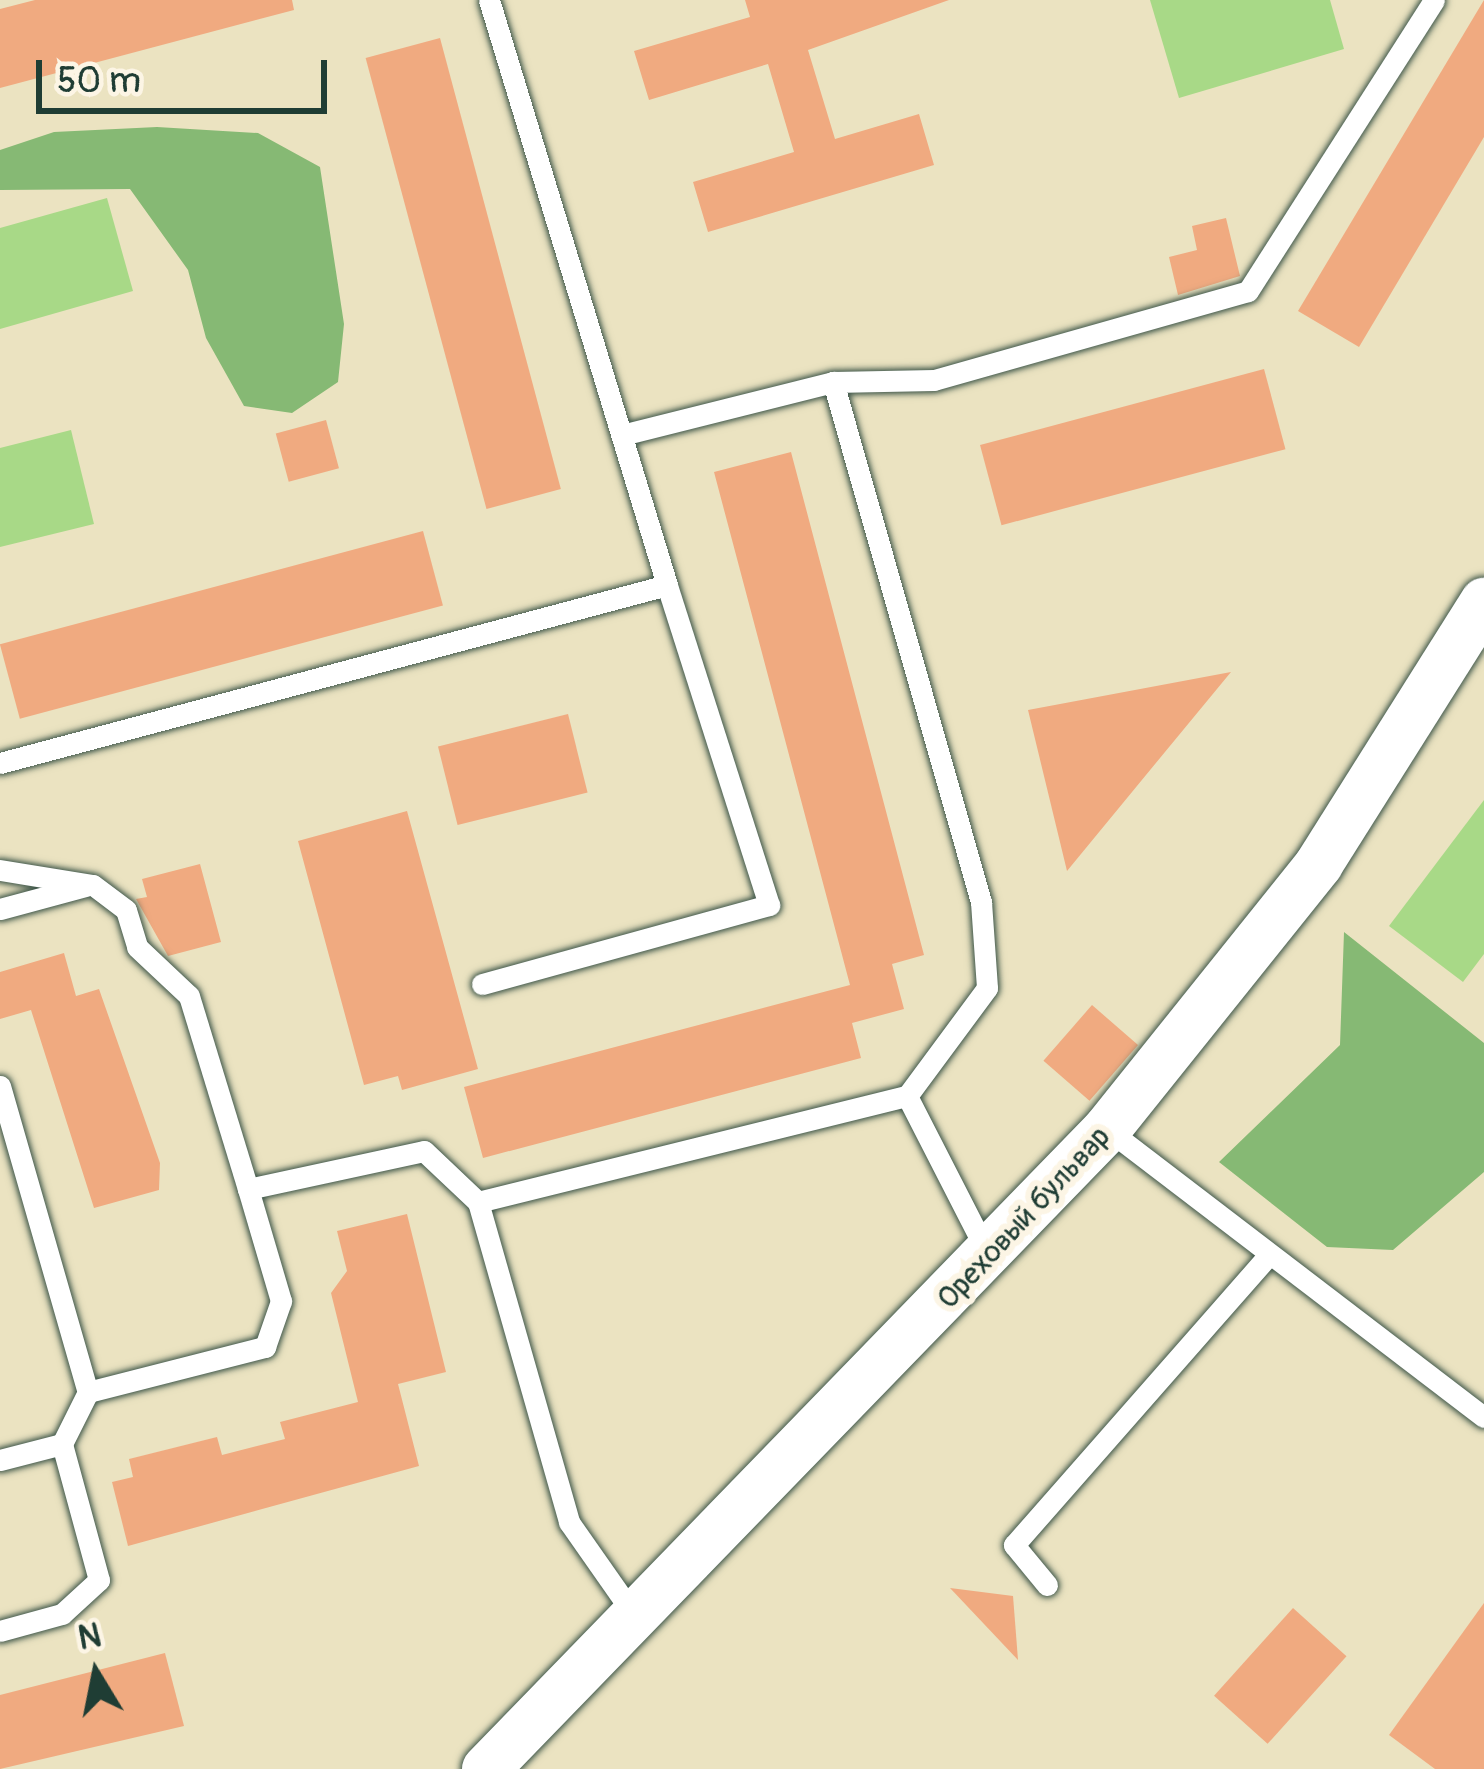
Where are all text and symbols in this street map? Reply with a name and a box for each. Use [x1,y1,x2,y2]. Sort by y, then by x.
scale bar [42,36,333,110]
text: 50 m [57,58,141,103]
street label: Ореховый бульвар [930,1119,1118,1317]
north arrow [36,1613,156,1733]
text: N [75,1615,104,1659]

